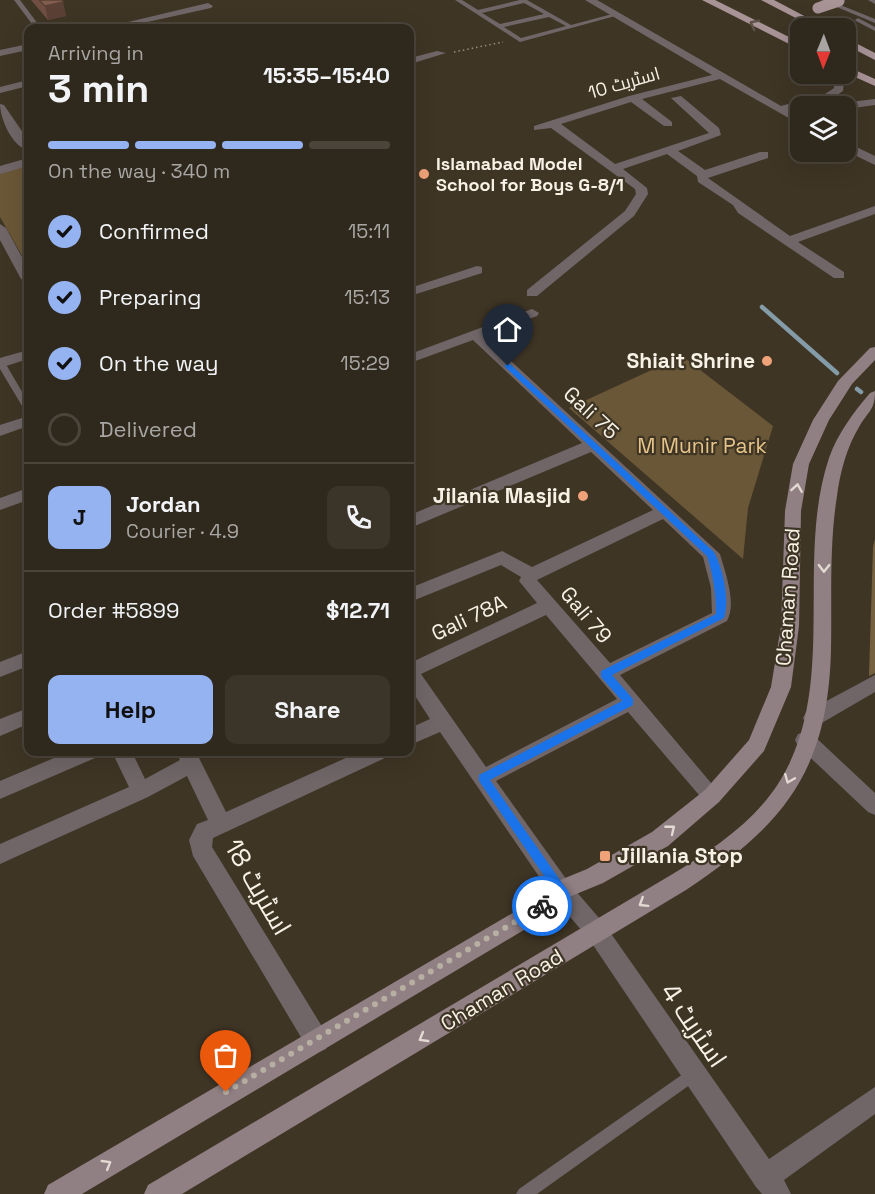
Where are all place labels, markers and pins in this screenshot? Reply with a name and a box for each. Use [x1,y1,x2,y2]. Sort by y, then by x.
place label: Islamabad Model School for Boys G-8/1 [436,152,624,196]
marker: Islamabad Model School for Boys G-8/1 [417,167,431,181]
pin [482,304,533,366]
place label: Shiait Shrine [627,347,755,374]
marker: Shiait Shrine [760,354,774,368]
place label: Jilania Masjid [433,482,571,509]
marker: Jilania Masjid [576,489,590,503]
place label: Jillania Stop [617,842,743,869]
marker: Jillania Stop [598,849,612,863]
pin [200,1030,251,1092]

